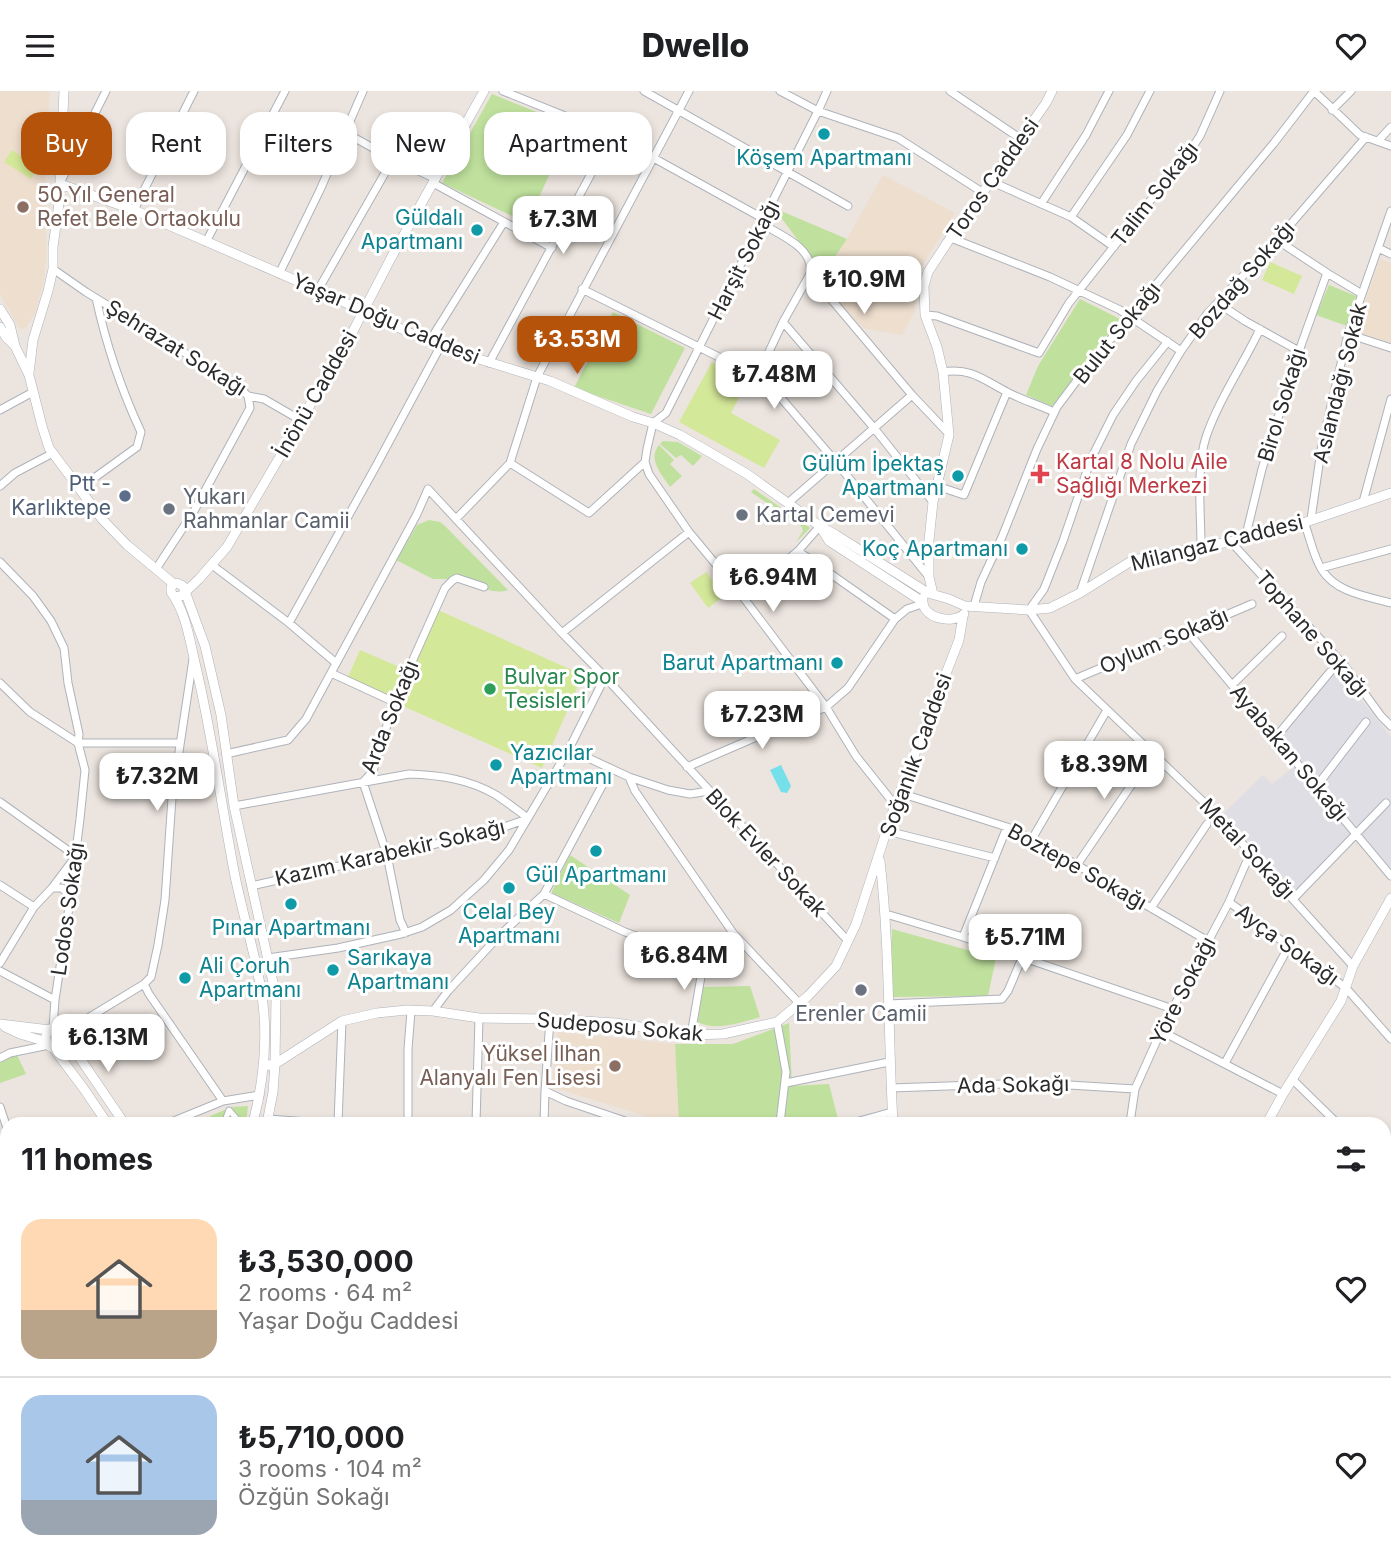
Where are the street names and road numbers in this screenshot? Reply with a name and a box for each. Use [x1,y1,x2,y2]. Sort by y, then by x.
street label: Toros Caddesi [941,113,1044,244]
street label: Talim Sokağı [1106,136,1203,251]
street label: Harşit Sokağı [703,195,785,324]
street label: Bozdağ Sokağı [1184,216,1300,344]
street label: Yaşar Doğu Caddesi [289,268,484,369]
street label: Bulut Sokağı [1068,277,1165,389]
street label: Şehrazat Sokağı [101,294,251,401]
street label: Aslandağı Sokak [1308,300,1372,466]
street label: İnönü Caddesi [268,325,362,462]
street label: Birol Sokağı [1252,345,1311,465]
street label: Milangaz Caddesi [1128,509,1306,576]
street label: Tophane Sokağı [1251,565,1374,702]
street label: Oylum Sokağı [1096,602,1232,679]
street label: Arda Sokağı [355,657,424,777]
street label: Soğanlık Caddesi [874,670,957,840]
street label: Ayabakan Sokağı [1225,679,1354,826]
street label: Blok Evler Sokak [701,784,832,922]
street label: Metal Sokağı [1194,793,1300,904]
street label: Kazım Karabekir Sokağı [272,814,507,891]
street label: Boztepe Sokağı [1003,818,1151,915]
street label: Lodos Sokağı [46,841,89,977]
street label: Ayça Sokağı [1231,899,1344,990]
street label: Yöre Sokağı [1145,932,1221,1049]
street label: Sudeposu Sokak [536,1007,705,1046]
street label: Ada Sokağı [957,1071,1069,1098]

